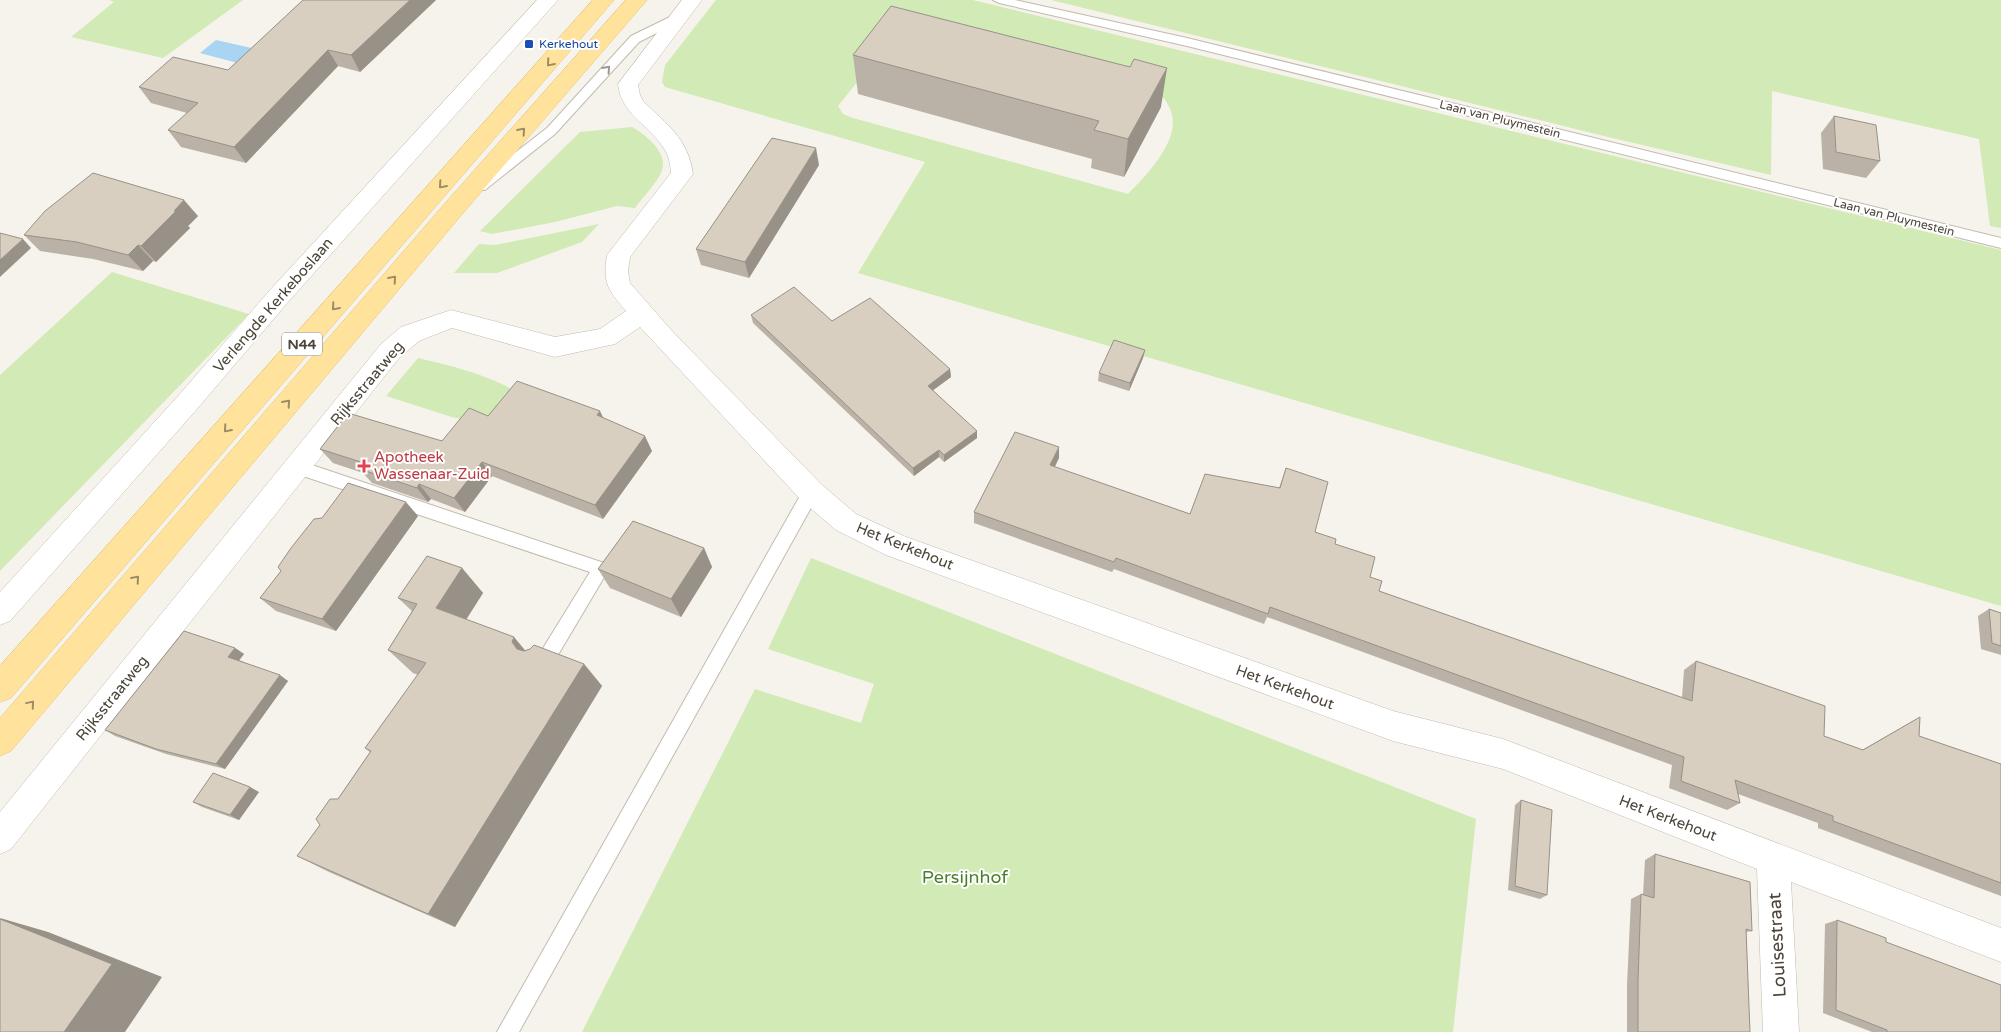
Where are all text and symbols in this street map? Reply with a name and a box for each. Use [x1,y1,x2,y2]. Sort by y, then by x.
place label: Kerkehout [539,37,599,51]
marker: Kerkehout [523,38,535,50]
one-way arrow [547,58,556,67]
one-way arrow [601,65,610,74]
street label: Laan van Pluymestein [1438,97,1562,141]
one-way arrow [516,127,525,136]
one-way arrow [439,180,448,189]
street label: Laan van Pluymestein [1832,195,1956,239]
street label: Verlengde Kerkeboslaan [210,234,336,376]
one-way arrow [387,276,396,285]
one-way arrow [332,302,341,311]
road number: N44 [282,332,322,356]
street label: Rijksstraatweg [327,337,407,429]
one-way arrow [282,399,291,408]
one-way arrow [225,423,233,432]
place label: Apotheek Wassenaar-Zuid [374,448,490,483]
marker: Apotheek Wassenaar-Zuid [358,460,370,472]
street label: Het Kerkehout [854,518,956,574]
one-way arrow [130,576,139,585]
street label: Rijksstraatweg [72,652,152,744]
street label: Het Kerkehout [1233,661,1337,713]
one-way arrow [26,700,35,709]
street label: Het Kerkehout [1617,791,1720,845]
park label: Persijnhof [922,866,1008,888]
street label: Louisestraat [1763,892,1791,998]

